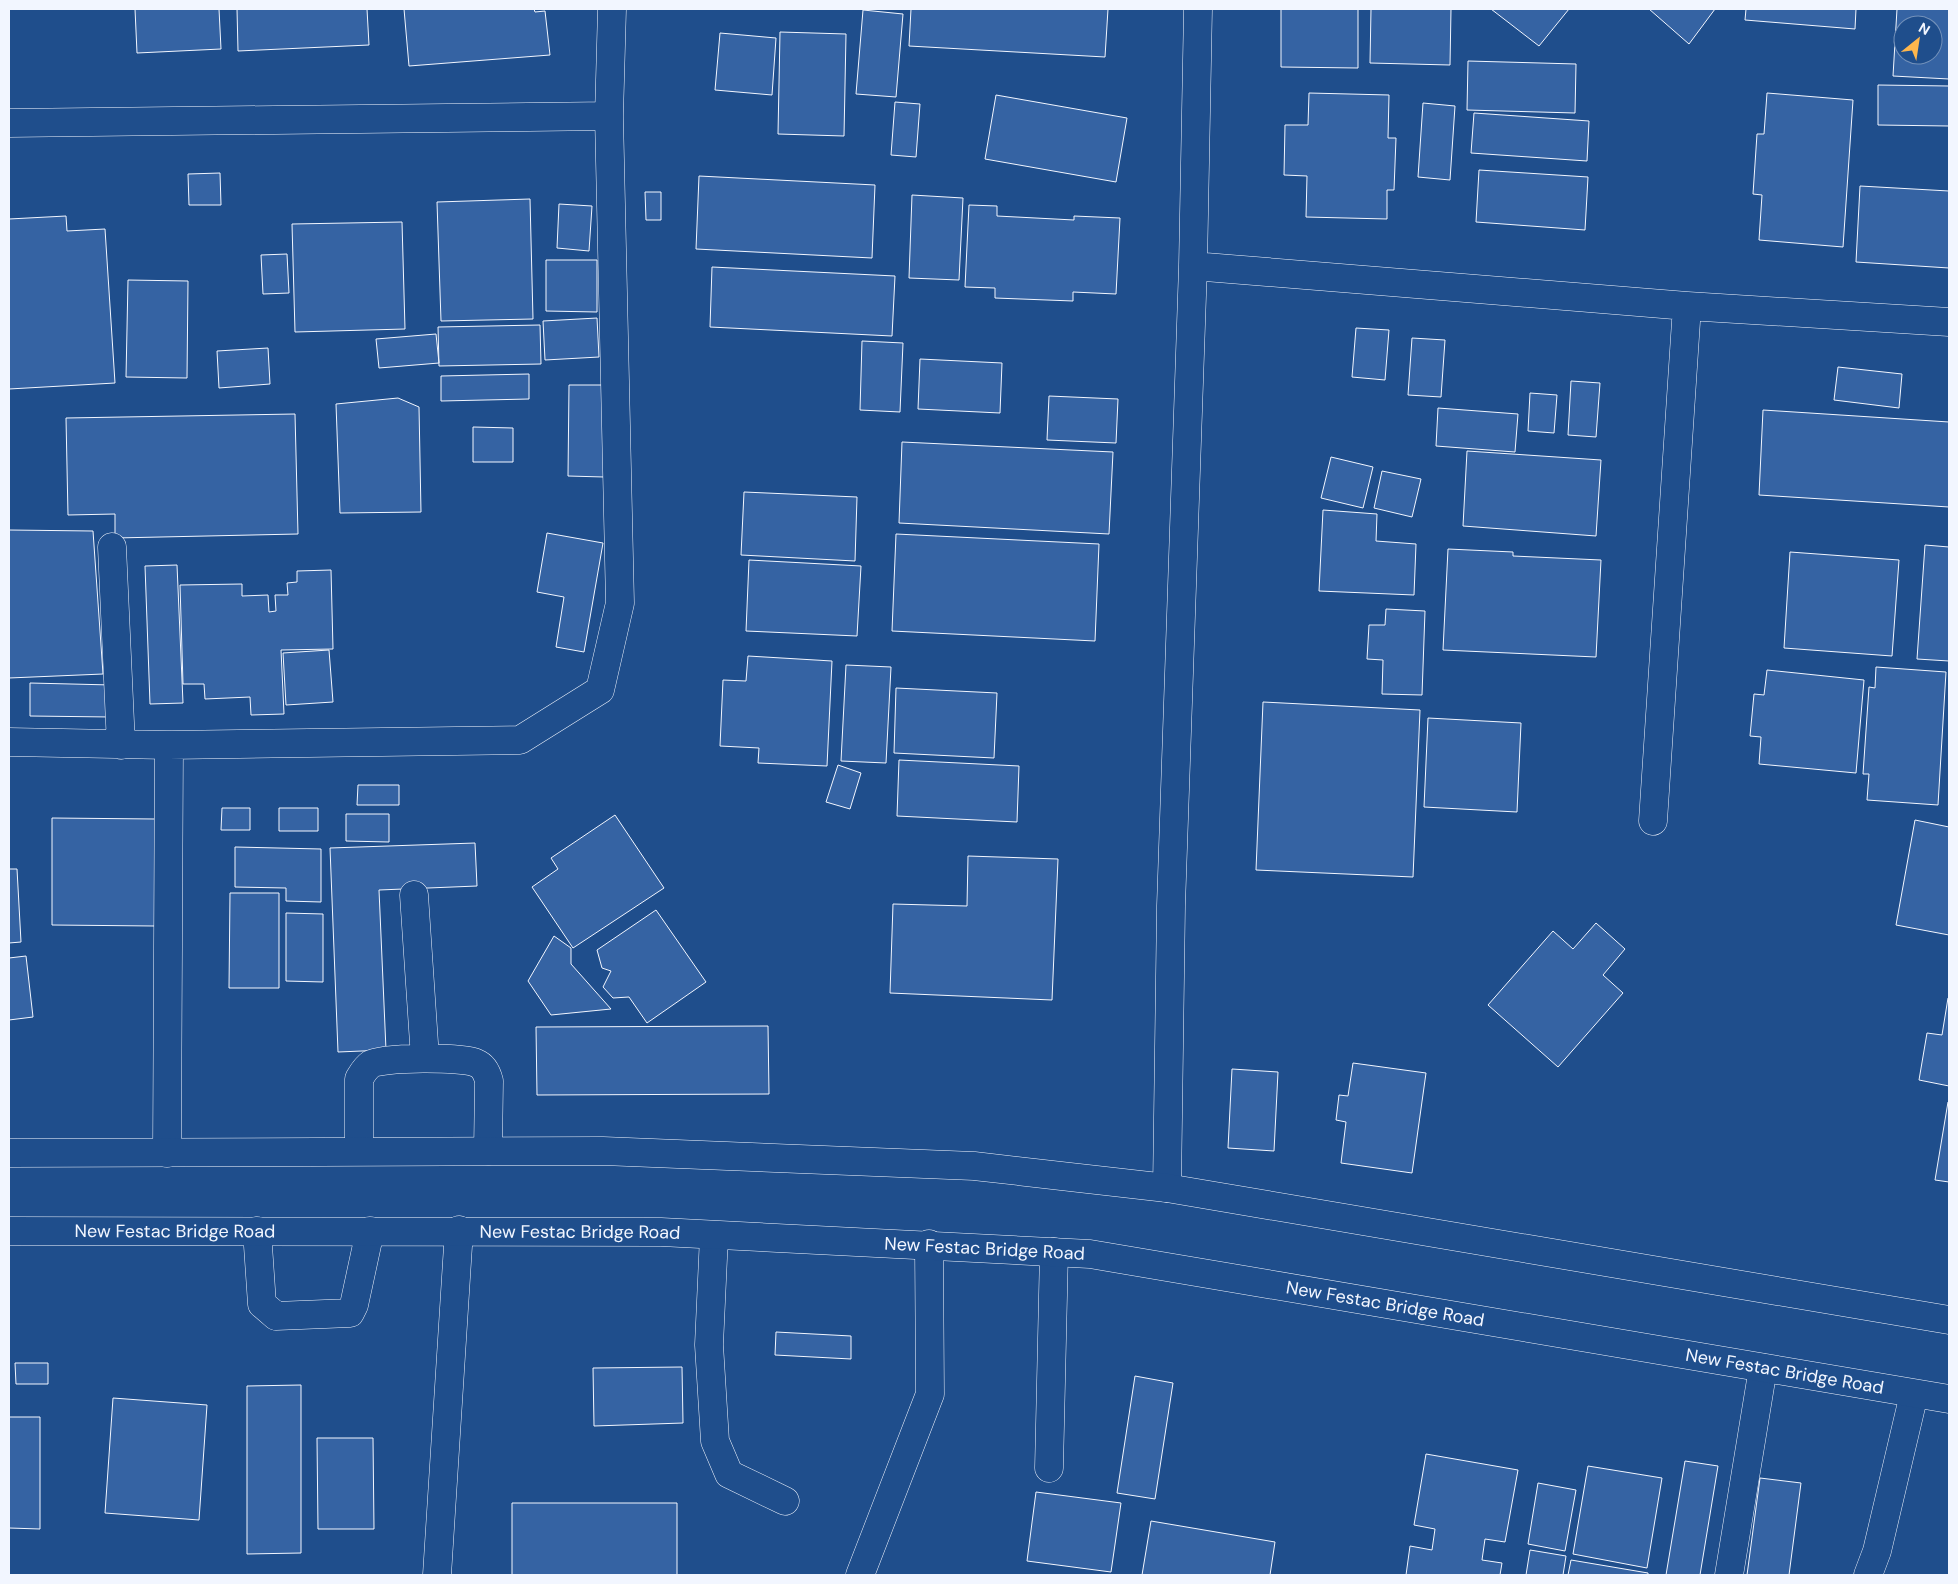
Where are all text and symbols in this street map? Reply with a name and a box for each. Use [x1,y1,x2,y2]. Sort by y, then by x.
north arrow [1893,15,1943,65]
text: N [1916,18,1933,39]
street label: New Festac Bridge Road [75,1219,275,1243]
street label: New Festac Bridge Road [480,1220,681,1245]
street label: New Festac Bridge Road [884,1231,1085,1266]
street label: New Festac Bridge Road [1284,1275,1486,1332]
street label: New Festac Bridge Road [1684,1343,1886,1400]

